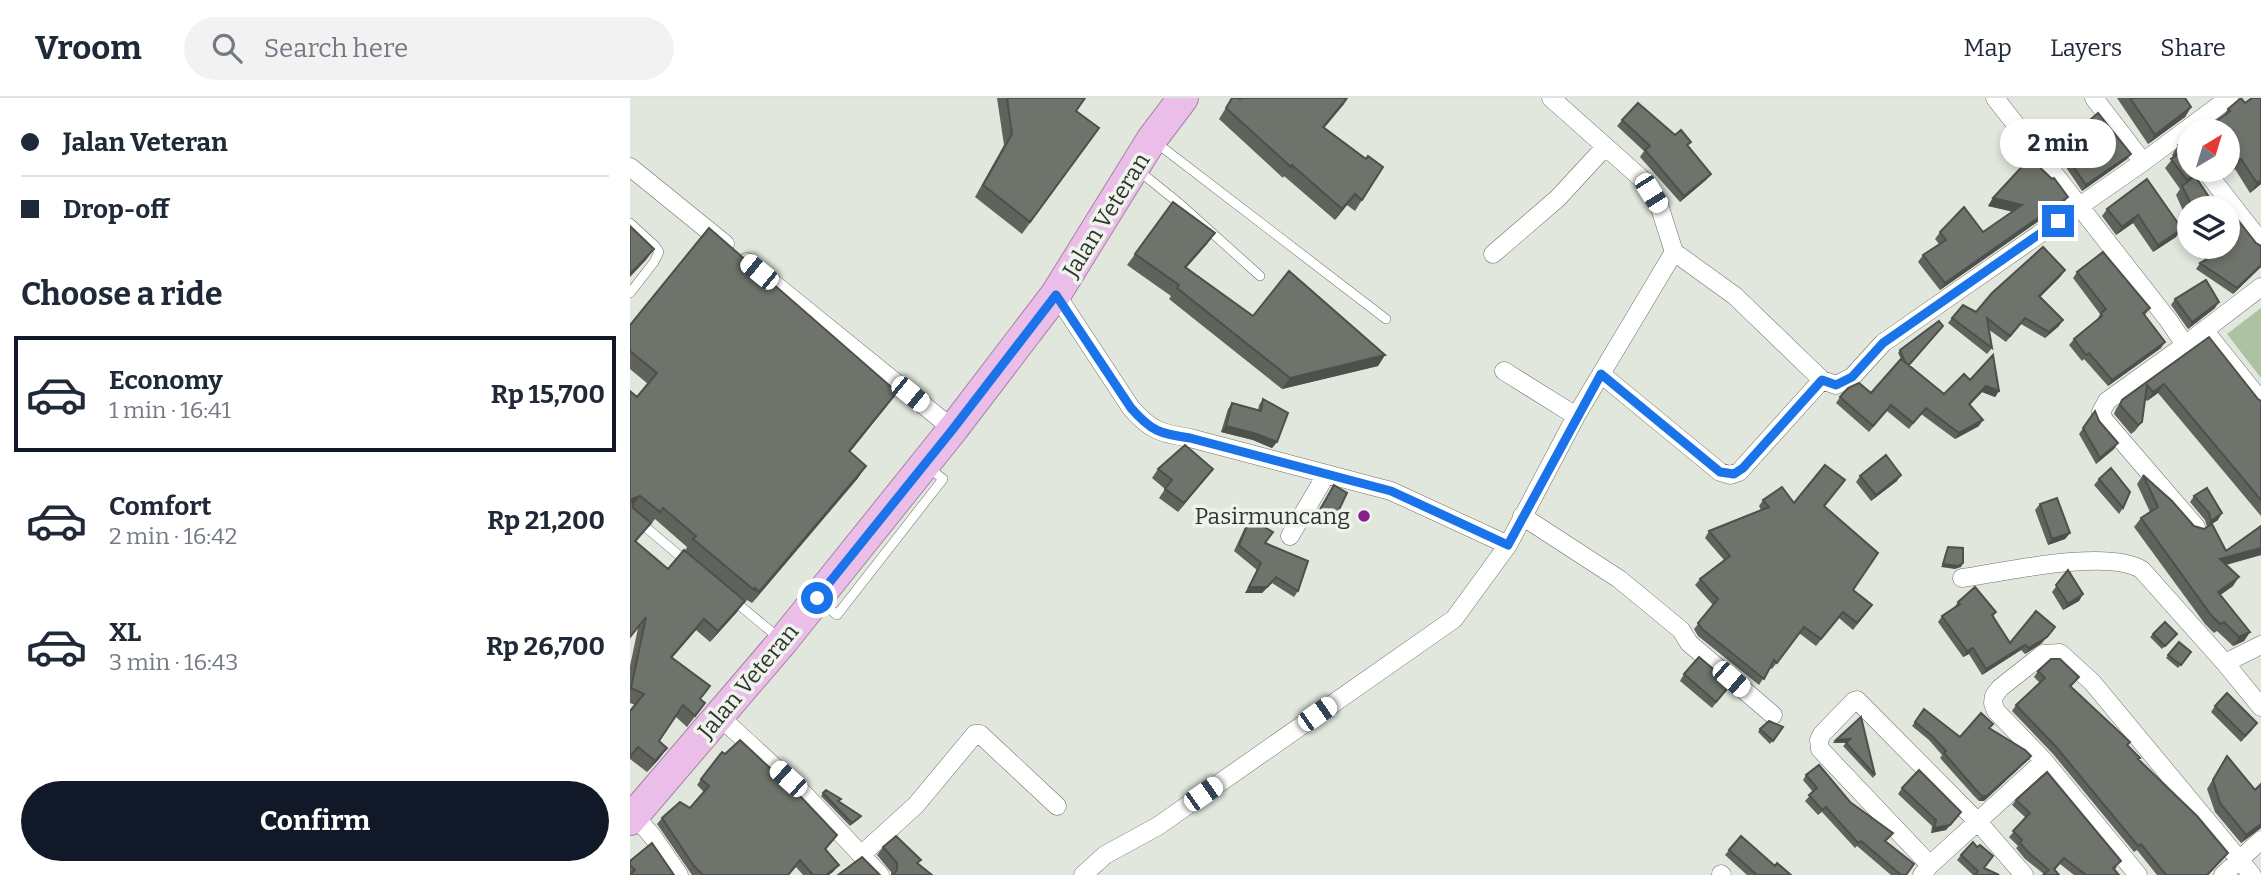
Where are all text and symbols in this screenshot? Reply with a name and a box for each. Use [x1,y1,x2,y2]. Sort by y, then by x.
search box [184,17,674,80]
text: Vroom [35,28,142,68]
icon: search [208,29,246,67]
text: Search here [264,33,408,64]
text: Map [1964,34,2012,62]
text: Layers [2050,34,2122,62]
text: Share [2160,34,2226,62]
north arrow [2177,119,2240,182]
map controls [2177,119,2240,259]
callout: 2 min [2000,120,2116,169]
text: Jalan Veteran [63,127,228,158]
text: 2 min [2027,129,2089,157]
street label: Jalan Veteran [1056,147,1156,283]
car [1631,170,1672,216]
text: Drop-off [63,194,169,225]
button: layers [2177,196,2240,259]
route end [2042,205,2074,237]
car [737,251,782,293]
text: Choose a ride [21,275,222,313]
icon: car [25,363,88,426]
text: Economy [109,365,223,396]
car [888,373,933,415]
text: Rp 15,700 [491,379,605,410]
text: 1 min · 16:41 [109,396,231,424]
icon: car [25,489,88,552]
text: Comfort [109,491,212,522]
place label: Pasirmuncang [1194,502,1350,530]
text: Rp 21,200 [487,505,605,536]
marker: Pasirmuncang [1356,508,1372,524]
text: 2 min · 16:42 [109,522,237,550]
route start [801,582,833,614]
icon: car [25,615,88,678]
text: XL [109,617,141,648]
street label: Jalan Veteran [691,617,805,745]
text: Rp 26,700 [486,631,605,662]
text: 3 min · 16:43 [109,648,238,676]
car [1709,657,1754,701]
car [1294,693,1341,735]
car [766,757,811,801]
car [1180,773,1227,815]
button: Confirm [21,781,609,861]

